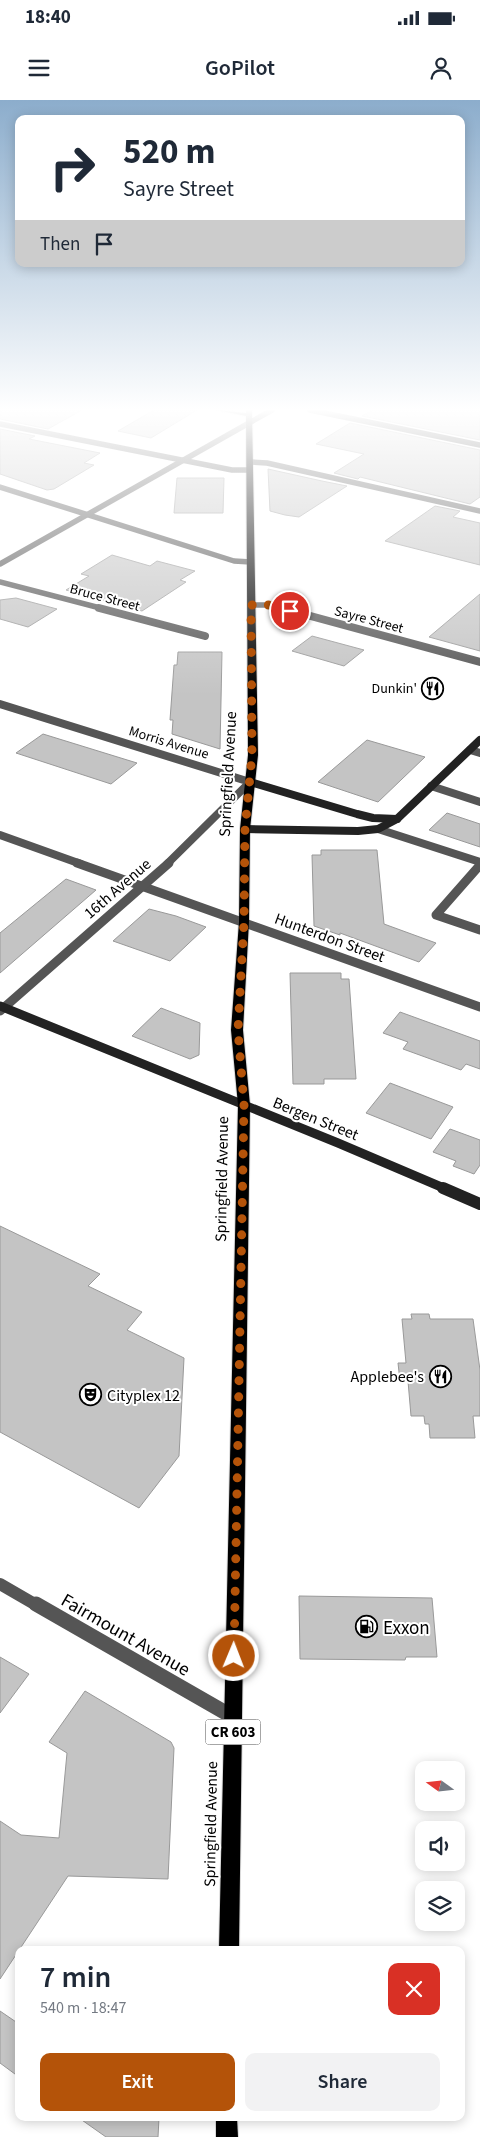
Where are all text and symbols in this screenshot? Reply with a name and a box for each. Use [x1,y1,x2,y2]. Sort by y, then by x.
text: 18:40 [25,4,71,31]
text: GoPilot [205,52,275,84]
icon: menu [25,54,53,82]
icon: person [427,54,455,82]
text: 520 m [123,127,215,177]
icon: right [40,135,105,200]
text: Sayre Street [123,173,234,205]
icon: arrive [90,230,118,258]
text: Then [40,231,80,258]
street label: Bruce Street [68,579,142,617]
pin [269,590,311,632]
icon: arrive [276,597,304,625]
street label: Sayre Street [332,601,406,639]
restaurant icon: Dunkin' [421,676,445,700]
place label: Dunkin' [372,679,417,699]
street label: Springfield Avenue [214,711,242,837]
street label: Morris Avenue [126,721,211,765]
street label: 16th Avenue [79,853,156,924]
street label: Hunterdon Street [271,908,388,968]
street label: Bergen Street [270,1092,362,1146]
street label: Springfield Avenue [210,1116,234,1242]
restaurant icon: Applebee's [428,1364,452,1388]
place label: Applebee's [350,1366,424,1388]
theatre icon: Cityplex 12 [79,1383,103,1407]
place label: Cityplex 12 [107,1385,180,1407]
street label: Fairmount Avenue [56,1587,195,1683]
fuel station icon: Exxon [355,1615,379,1639]
place label: Exxon [383,1615,430,1642]
position arrow [207,1629,259,1681]
road number: CR 603 [206,1720,260,1744]
street label: Springfield Avenue [199,1761,223,1887]
north arrow [415,1761,465,1811]
map controls [415,1761,465,1931]
button: sound [415,1821,465,1871]
button: layers [415,1881,465,1931]
text: 7 min [40,1956,111,1999]
button: close [388,1963,440,2015]
text: 540 m · 18:47 [40,1997,127,2019]
button: Exit [40,2053,235,2111]
button: Share [245,2053,440,2111]

